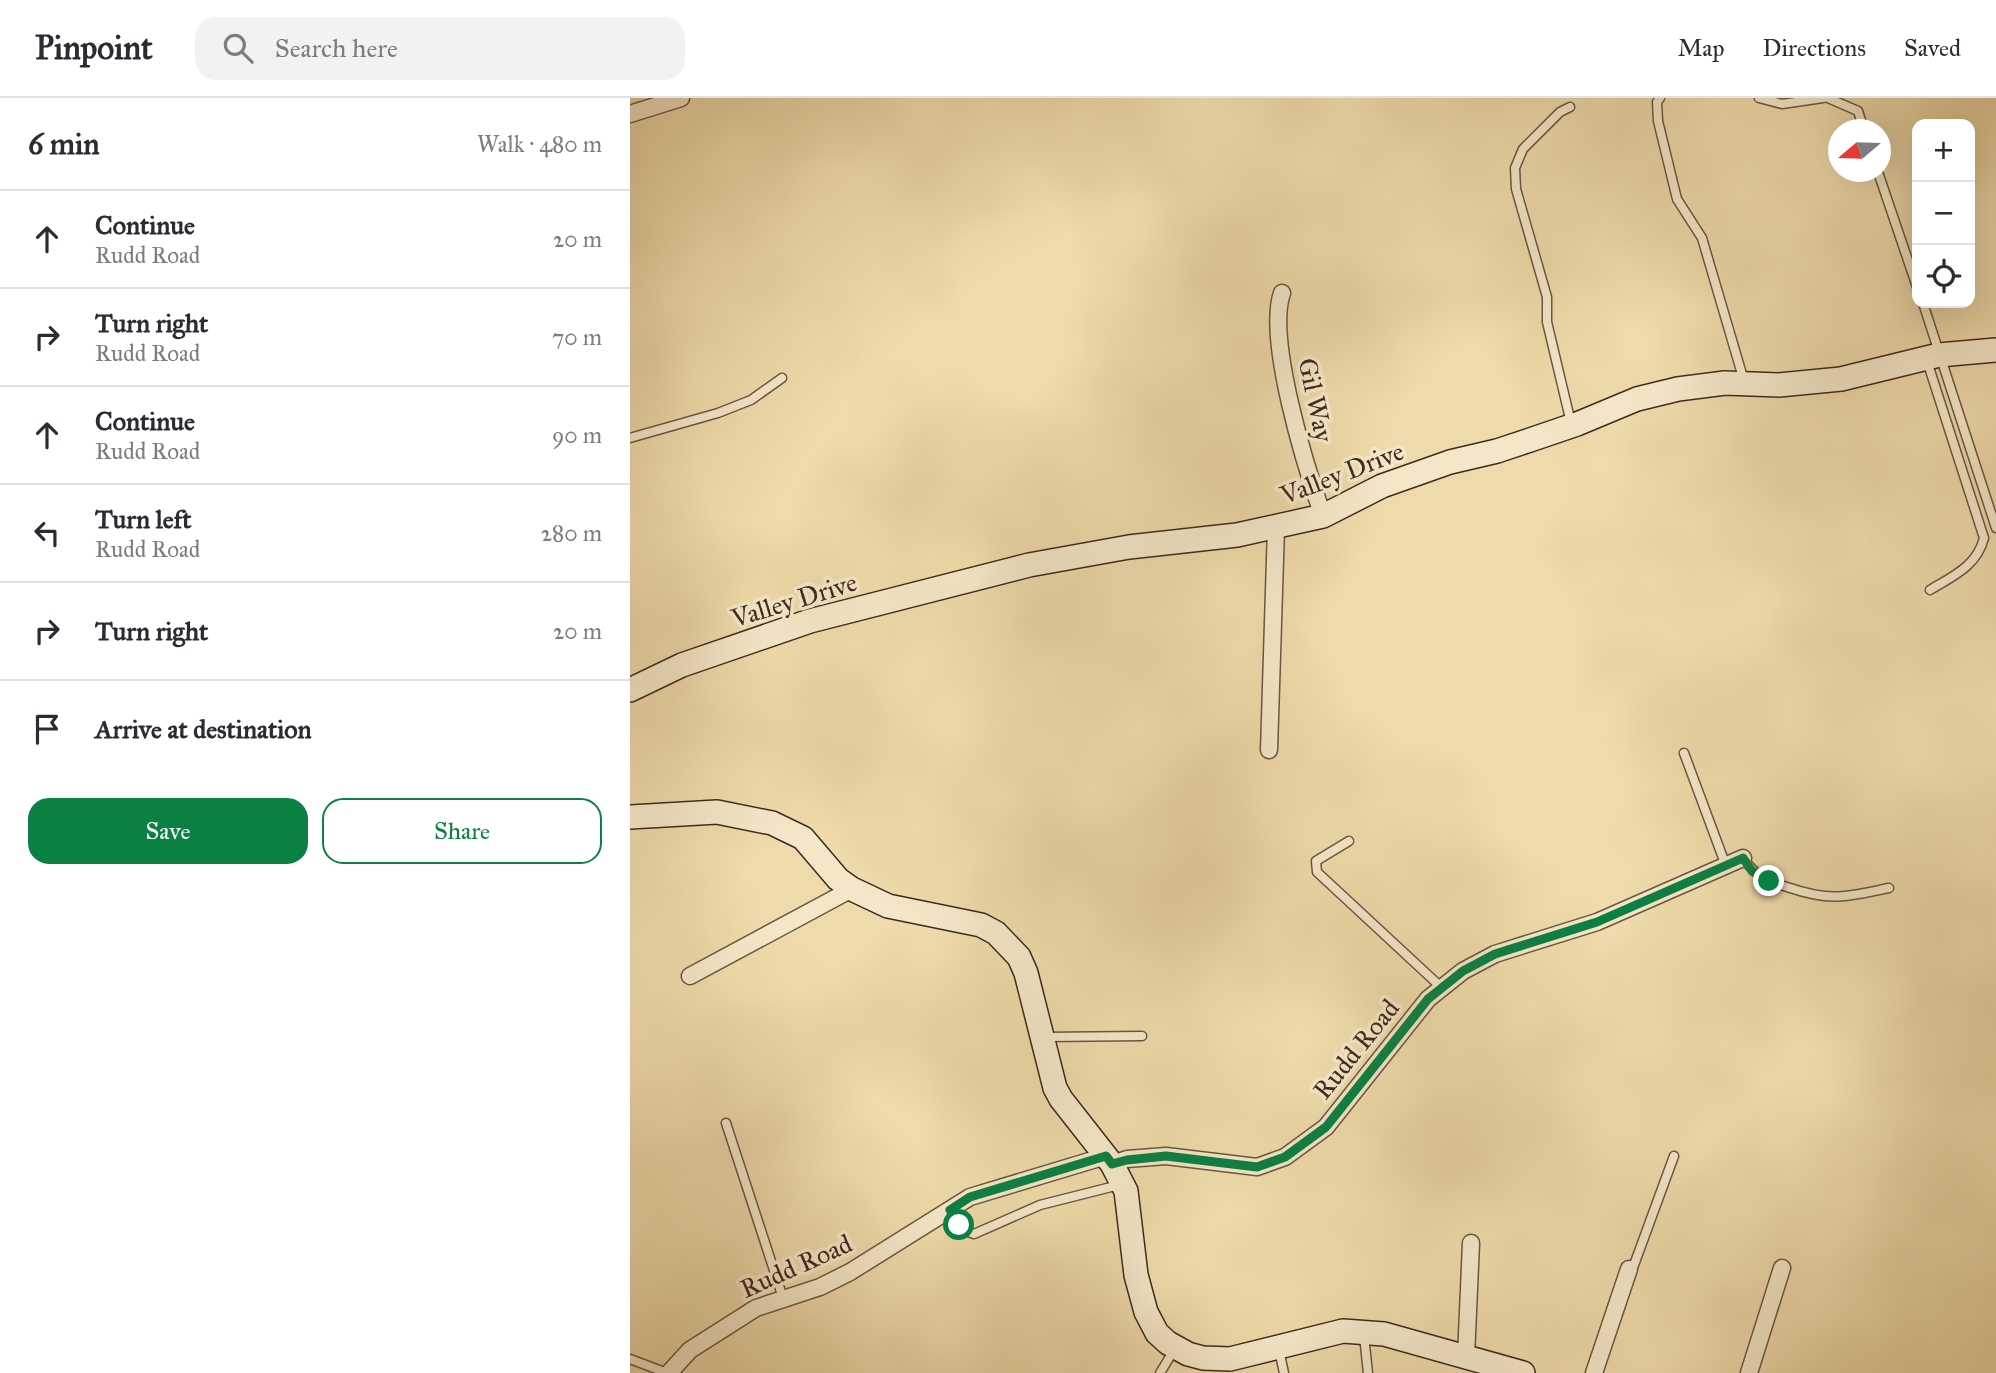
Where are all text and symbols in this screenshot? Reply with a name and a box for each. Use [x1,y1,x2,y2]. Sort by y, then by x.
search box [195,17,685,80]
text: Pinpoint [35,28,153,68]
icon: search [219,29,257,67]
text: Search here [275,32,398,64]
text: Map [1678,33,1725,63]
text: Directions [1763,33,1866,63]
text: Saved [1904,33,1961,63]
north arrow [1828,119,1891,182]
map controls [1912,119,1975,308]
button: + [1912,119,1975,182]
text: 6 min [28,126,100,162]
text: Walk · 480 m [477,130,602,158]
button: − [1912,182,1975,245]
text: Continue [95,209,195,241]
icon: ahead [28,220,66,258]
text: 20 m [553,225,602,253]
text: Rudd Road [95,241,200,269]
button: locate [1912,245,1975,308]
text: Turn right [95,307,208,339]
icon: right [28,318,66,356]
text: 70 m [552,323,602,351]
text: Rudd Road [95,339,200,367]
street label: Gil Way [1292,355,1341,446]
text: Continue [95,405,195,437]
icon: ahead [28,416,66,454]
text: 90 m [552,421,602,449]
street label: Valley Drive [1275,435,1408,512]
text: Rudd Road [95,437,200,465]
text: Turn left [95,503,191,535]
icon: left [28,514,66,552]
text: 280 m [541,519,602,547]
text: Rudd Road [95,535,200,563]
street label: Valley Drive [726,566,861,635]
icon: right [28,612,66,650]
text: Turn right [95,615,208,647]
text: 20 m [553,617,602,645]
icon: arrive [28,710,66,748]
text: Arrive at destination [95,713,312,745]
button: Save [28,798,308,864]
button: Share [322,798,602,864]
route end [1753,865,1784,896]
street label: Rudd Road [1306,993,1406,1105]
route start [943,1209,974,1240]
street label: Rudd Road [735,1227,857,1305]

